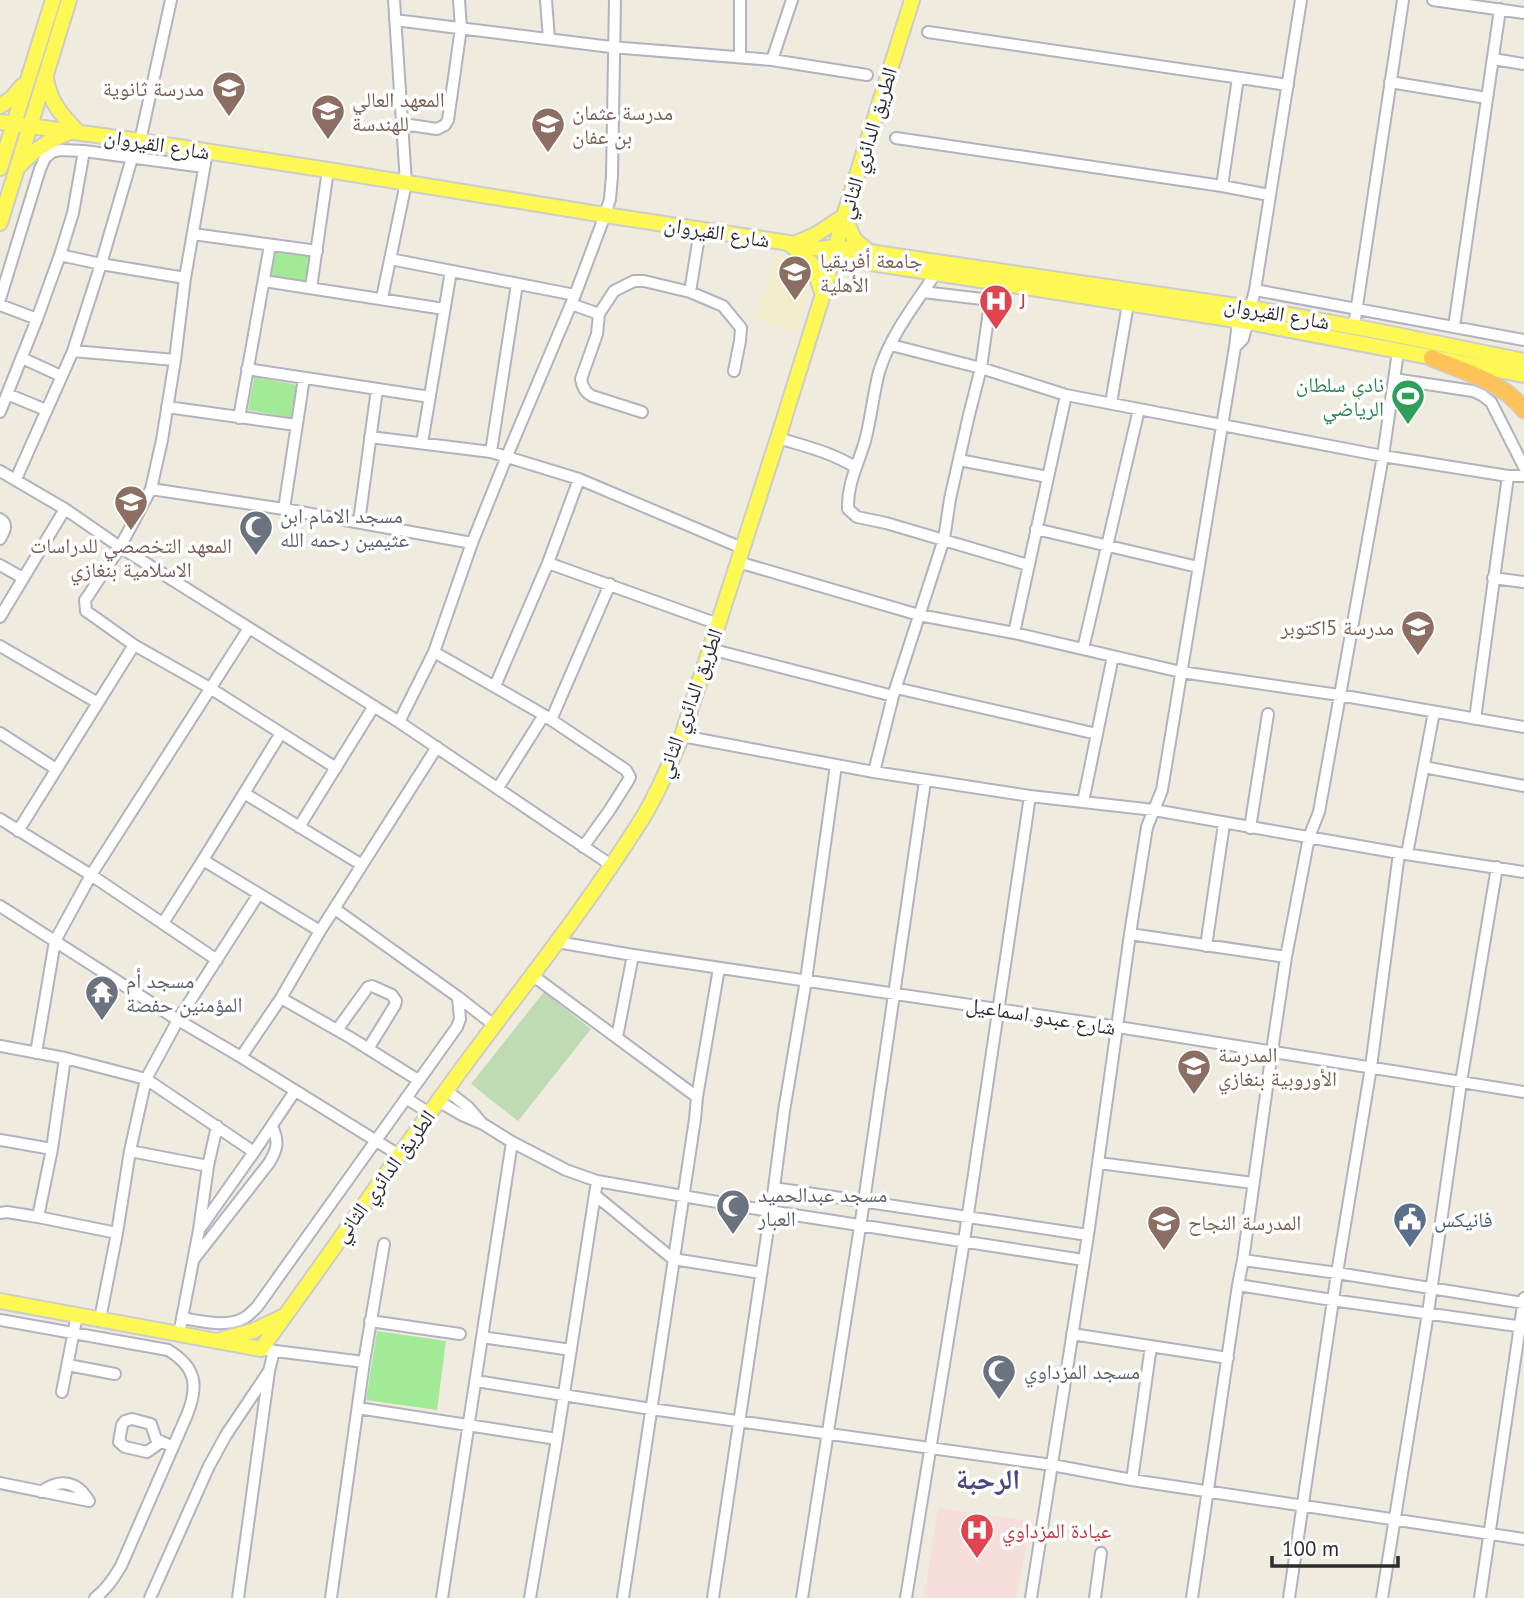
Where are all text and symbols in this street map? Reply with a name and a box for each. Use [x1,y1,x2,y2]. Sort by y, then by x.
street label: الطريق الدائري الثاني [831,64,906,223]
school or university icon: مدرسة ثانوية [210,69,248,118]
place label: مدرسة ثانوية [103,75,204,102]
place label: المعهد العالي للهندسة [352,86,445,137]
school or university icon: المعهد العالي للهندسة [309,92,347,141]
place label: مدرسة عثمان بن عفان [572,99,673,150]
school or university icon: مدرسة عثمان بن عفان [529,105,567,154]
street label: شارع القيروان [102,122,212,166]
street label: شارع القيروان [662,210,772,254]
place label: جامعة أفريقيا الأهلية [820,247,923,298]
school or university icon: جامعة أفريقيا الأهلية [776,253,814,302]
hospital icon: J [977,282,1015,331]
place label: J [1019,288,1026,315]
street label: شارع القيروان [1222,290,1332,336]
place label: نادي سلطان الرياضي [1296,371,1384,425]
sports icon: نادي سلطان الرياضي [1389,377,1427,426]
school or university icon: المعهد التخصصي للدراسات الاسلامية بنغازي [112,483,150,532]
place label: مسجد الامام ابن عثيمين رحمه الله [280,502,410,553]
mosque icon: مسجد الامام ابن عثيمين رحمه الله [237,508,275,557]
place label: المعهد التخصصي للدراسات الاسلامية بنغازي [30,532,232,586]
school or university icon: مدرسة 5اكتوبر [1399,608,1437,657]
place label: مدرسة 5اكتوبر [1280,614,1394,641]
street label: الطريق الدائري الثاني [649,625,732,783]
place label: مسجد أم المؤمنين حفصة [126,967,242,1018]
temple icon: مسجد أم المؤمنين حفصة [83,973,121,1022]
street label: شارع عبدو اسماعيل [964,991,1118,1041]
place label: المدرسة الأوروبية بنغازي [1218,1041,1337,1095]
school or university icon: المدرسة الأوروبية بنغازي [1175,1047,1213,1096]
street label: الطريق الدائري الثاني [327,1104,444,1249]
place label: مسجد عبدالحميد العبار [757,1181,887,1232]
mosque icon: مسجد عبدالحميد العبار [714,1187,752,1236]
public building icon: فانيكس [1391,1200,1429,1249]
school or university icon: المدرسة النجاح [1145,1203,1183,1252]
place label: فانيكس [1434,1206,1492,1233]
place label: المدرسة النجاح [1188,1209,1301,1236]
mosque icon: مسجد المزداوي [980,1352,1018,1401]
place label: مسجد المزداوي [1024,1358,1140,1388]
district label: الرحبة [956,1460,1020,1497]
hospital icon: عيادة المزداوي [958,1511,996,1560]
place label: عيادة المزداوي [1002,1517,1112,1547]
scale bar [1272,1524,1398,1568]
text: 100 m [1282,1535,1339,1562]

